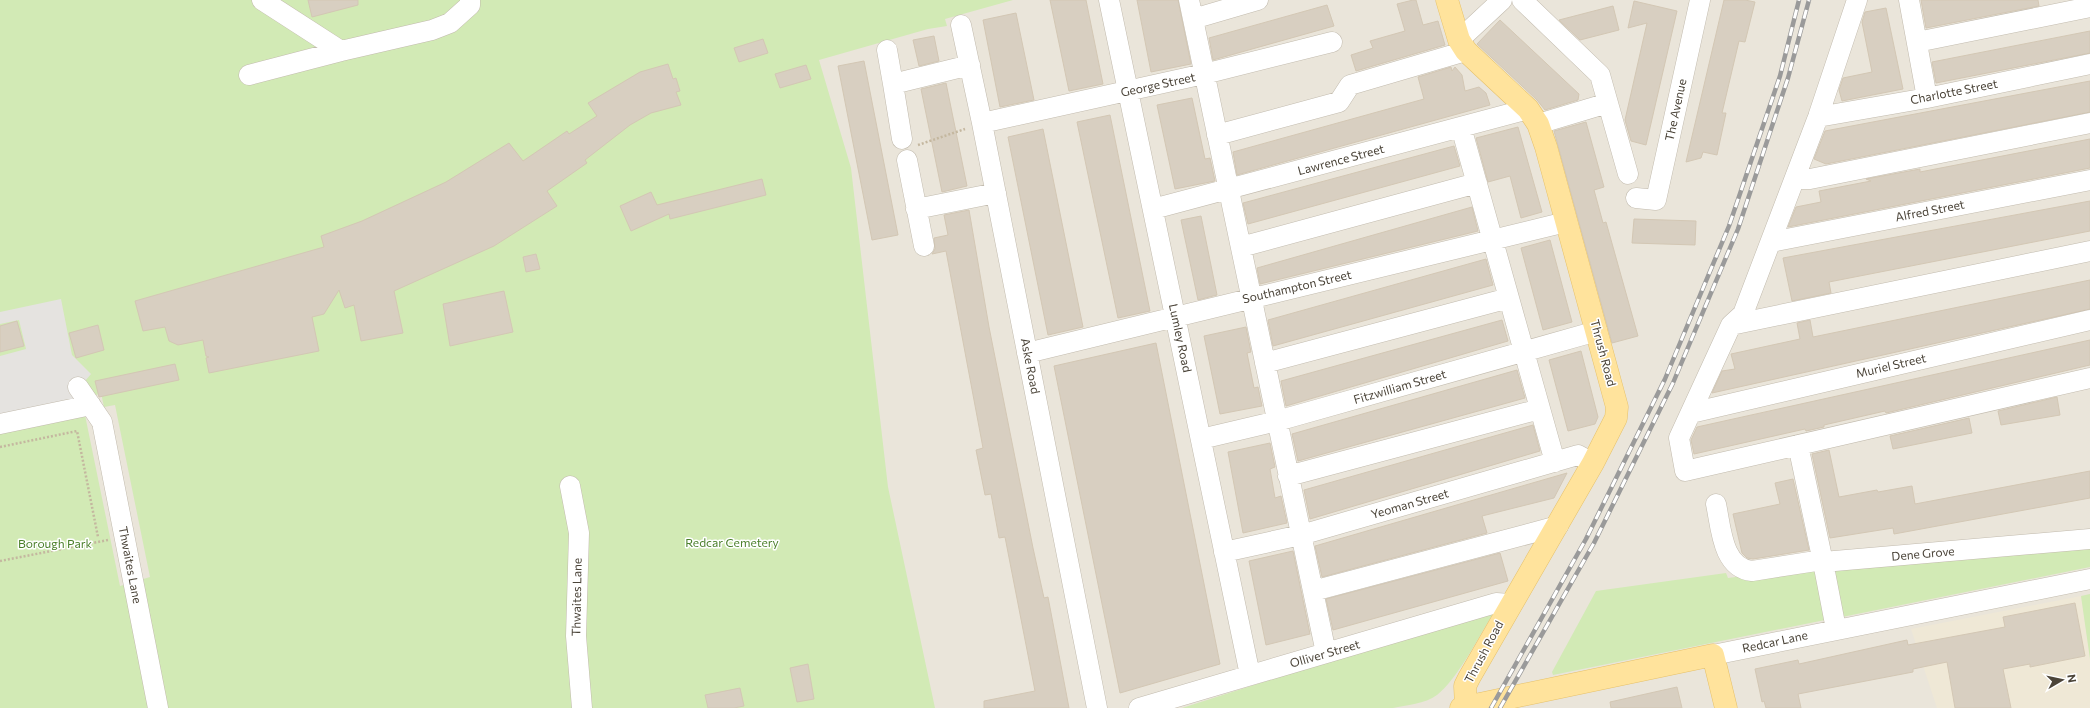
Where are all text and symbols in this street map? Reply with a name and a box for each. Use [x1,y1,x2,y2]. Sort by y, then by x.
street label: George Street [1119,69,1196,99]
street label: Charlotte Street [1909,76,1999,106]
street label: The Avenue [1662,77,1688,142]
street label: Lawrence Street [1296,141,1386,177]
street label: Alfred Street [1894,196,1966,224]
street label: Southampton Street [1241,267,1353,305]
street label: Lumley Road [1167,302,1195,373]
street label: Thrush Road [1588,318,1620,388]
street label: Aske Road [1019,337,1043,395]
street label: Muriel Street [1854,350,1927,380]
street label: Fitzwilliam Street [1352,366,1448,406]
street label: Yeoman Street [1369,485,1450,521]
street label: Thwaites Lane [117,525,145,605]
park label: Redcar Cemetery [685,535,779,549]
park label: Borough Park [18,536,93,550]
street label: Dene Grove [1891,543,1955,563]
street label: Thwaites Lane [568,558,584,636]
street label: Thrush Road [1461,618,1505,685]
street label: Redcar Lane [1741,627,1809,655]
street label: Olliver Street [1288,636,1361,670]
north arrow [2042,660,2082,700]
text: N [2065,673,2079,683]

